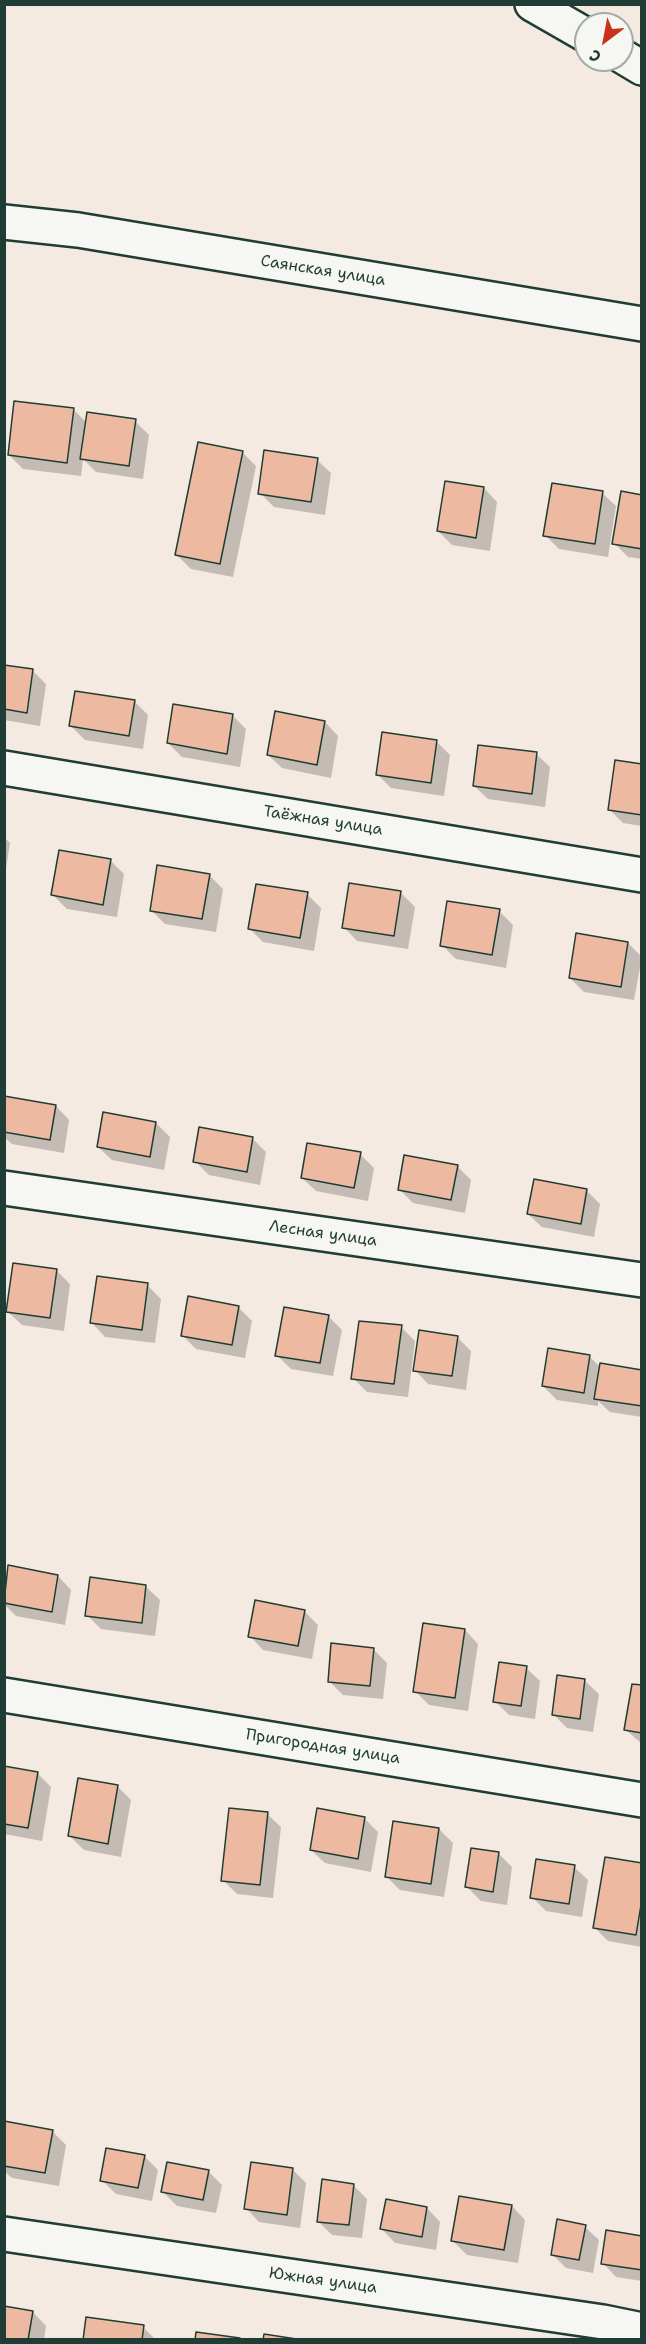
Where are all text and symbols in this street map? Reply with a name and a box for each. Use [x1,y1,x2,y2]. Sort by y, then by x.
north arrow [574,12,634,72]
text: С [586,44,605,68]
street label: Саянская улица [259,252,387,290]
street label: Таёжная улица [262,802,384,840]
street label: Лесная улица [268,1217,378,1251]
street label: Пригородная улица [244,1725,402,1769]
street label: Южная улица [268,2264,378,2298]

